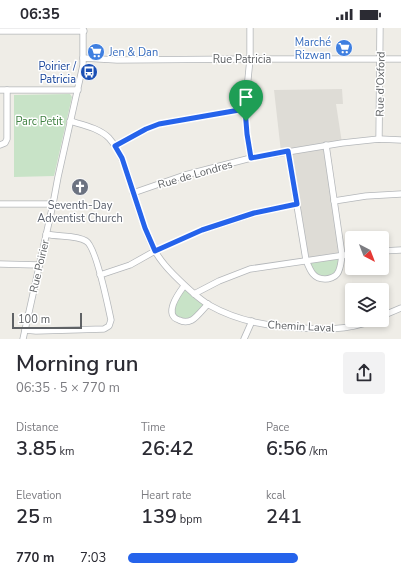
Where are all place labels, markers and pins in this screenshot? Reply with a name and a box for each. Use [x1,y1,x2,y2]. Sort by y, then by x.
place label: Marché Rizwan [295,35,331,63]
supermarket icon: Marché Rizwan [334,38,354,58]
supermarket icon: Jen & Dan [86,42,106,62]
place label: Jen & Dan [108,45,158,60]
place label: Poirier / Patricia [38,59,77,87]
bus stop icon: Poirier / Patricia [79,62,99,82]
pin [229,80,263,121]
church icon: Seventh-Day Adventist Church [70,177,90,197]
place label: Seventh-Day Adventist Church [37,198,123,226]

